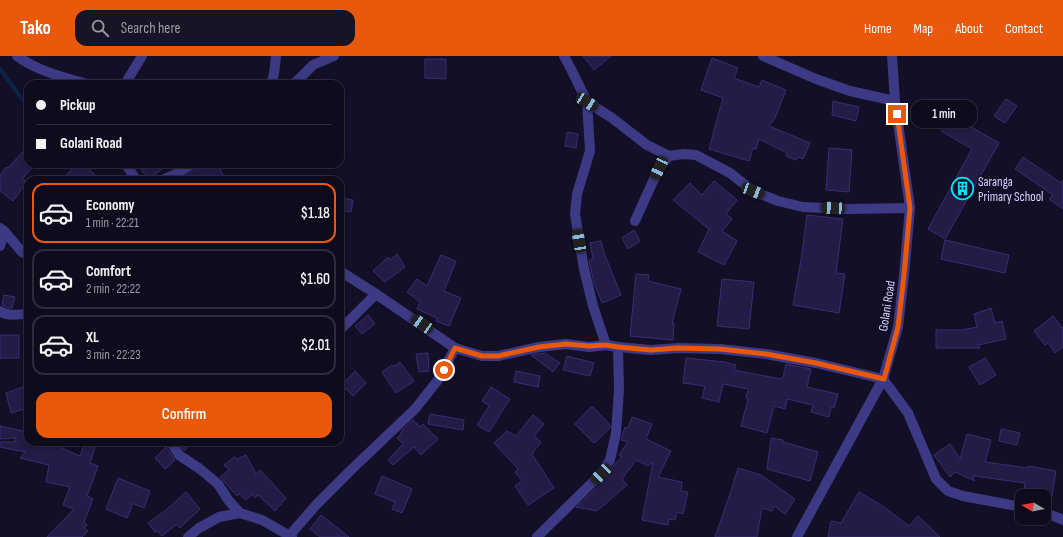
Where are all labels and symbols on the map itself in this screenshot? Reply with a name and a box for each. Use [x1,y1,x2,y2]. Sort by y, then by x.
car [574,91,600,113]
callout: 1 min [911,100,977,128]
route end [888,105,906,123]
car [648,155,670,181]
place label: Saranga Primary School [978,174,1043,205]
building icon: Saranga Primary School [949,176,975,202]
car [740,181,766,201]
car [821,201,845,215]
car [571,228,587,254]
street label: Golani Road [875,280,899,332]
car [409,312,435,336]
route start [435,361,453,379]
car [588,461,614,487]
north arrow [1015,489,1051,525]

